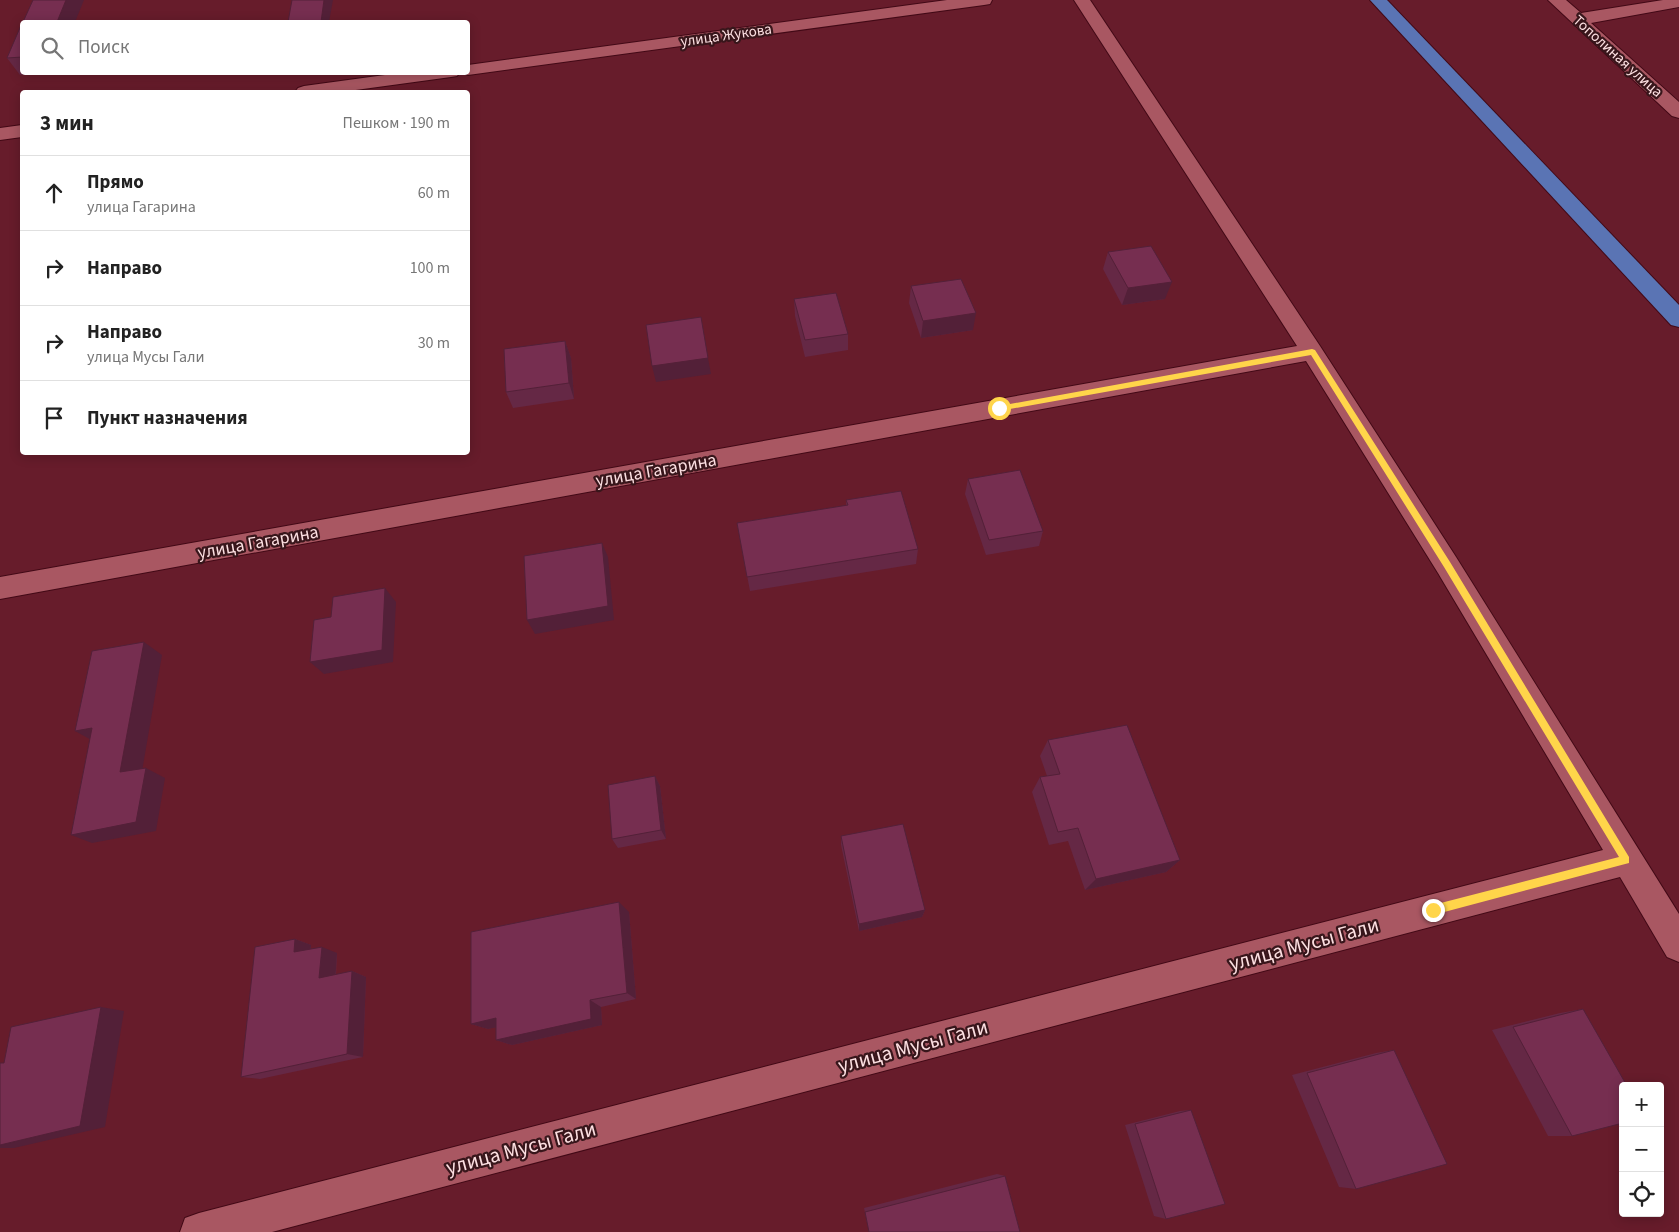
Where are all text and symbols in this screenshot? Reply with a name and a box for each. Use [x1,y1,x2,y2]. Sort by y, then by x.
street label: Тополиная улица [1568,10,1667,102]
street label: улица Жукова [679,19,773,52]
search box [20,20,470,75]
icon: search [38,34,66,62]
text: Поиск [78,34,129,61]
text: 3 мин [40,108,94,138]
text: Пешком · 190 m [343,112,450,134]
text: Прямо [87,169,144,196]
icon: ahead [40,179,68,207]
text: 60 m [418,182,450,204]
text: улица Гагарина [87,196,196,218]
icon: right [40,254,68,282]
text: Направо [87,255,162,282]
text: 100 m [410,257,450,279]
text: Направо [87,319,162,346]
icon: right [40,329,68,357]
text: 30 m [418,332,450,354]
text: улица Мусы Гали [87,346,205,368]
route start [988,397,1011,420]
icon: arrive [40,404,68,432]
text: Пункт назначения [87,405,248,432]
street label: улица Гагарина [594,448,719,493]
street label: улица Гагарина [196,520,321,565]
route end [1422,899,1445,922]
street label: улица Мусы Гали [1226,910,1382,978]
street label: улица Мусы Гали [835,1012,991,1080]
map controls [1619,1082,1664,1217]
button: + [1619,1082,1664,1127]
street label: улица Мусы Гали [443,1114,599,1182]
button: − [1619,1127,1664,1172]
button: locate [1619,1172,1664,1217]

